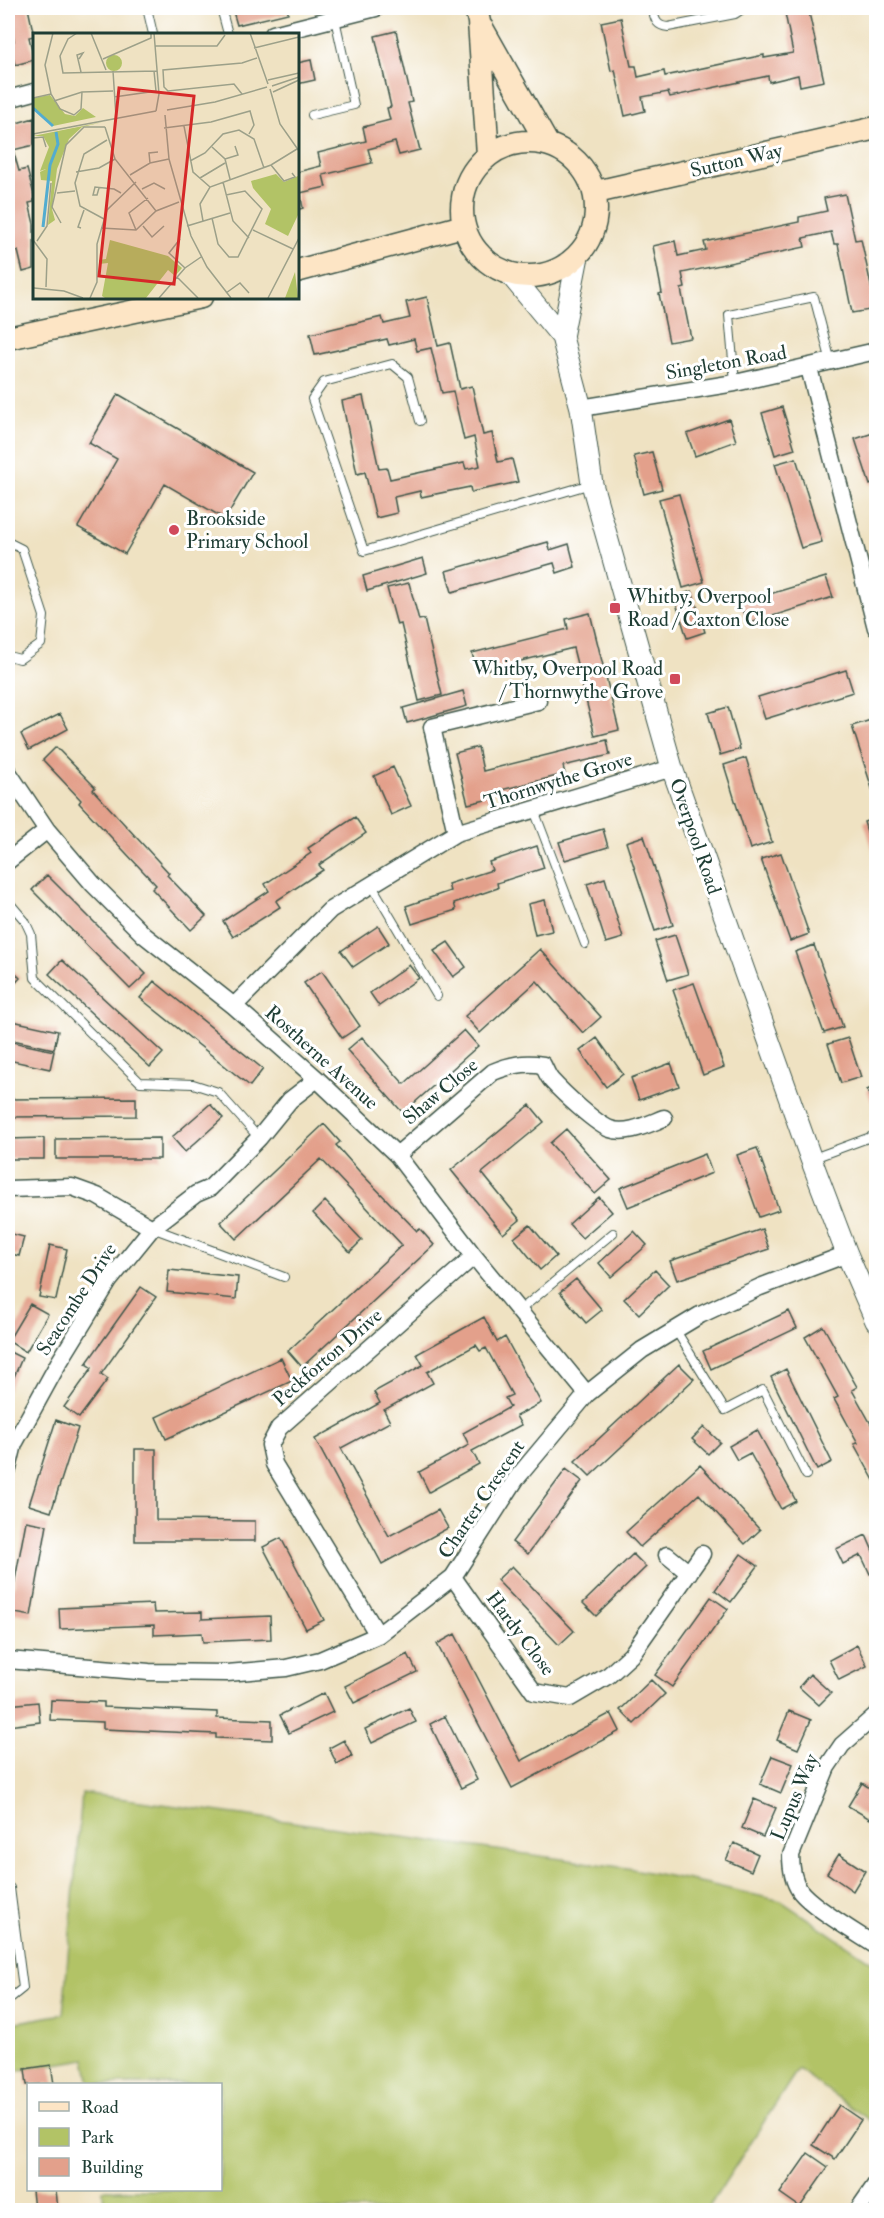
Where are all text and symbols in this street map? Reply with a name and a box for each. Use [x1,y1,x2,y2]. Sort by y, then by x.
inset map [33,33,298,298]
street label: Sutton Way [688,137,786,183]
street label: Singleton Road [664,340,789,385]
place label: Brookside Primary School [186,506,308,554]
marker: Brookside Primary School [167,523,181,537]
place label: Whitby, Overpool Road / Caxton Close [626,584,789,632]
marker: Whitby, Overpool Road / Caxton Close [608,601,622,615]
place label: Whitby, Overpool Road / Thornwythe Grove [471,656,663,704]
marker: Whitby, Overpool Road / Thornwythe Grove [668,672,682,686]
street label: Thornwythe Grove [481,746,635,815]
street label: Overpool Road [663,775,727,898]
street label: Rostherne Avenue [260,1000,384,1115]
street label: Shaw Close [398,1053,483,1130]
street label: Seacombe Drive [31,1238,122,1360]
street label: Peckforton Drive [267,1303,387,1412]
street label: Charter Crescent [433,1435,531,1563]
street label: Hardy Close [481,1586,560,1680]
street label: Lupus Way [765,1749,825,1845]
legend [27,2083,222,2191]
text: Road [81,2096,119,2119]
text: Park [81,2126,114,2149]
text: Building [81,2156,144,2179]

